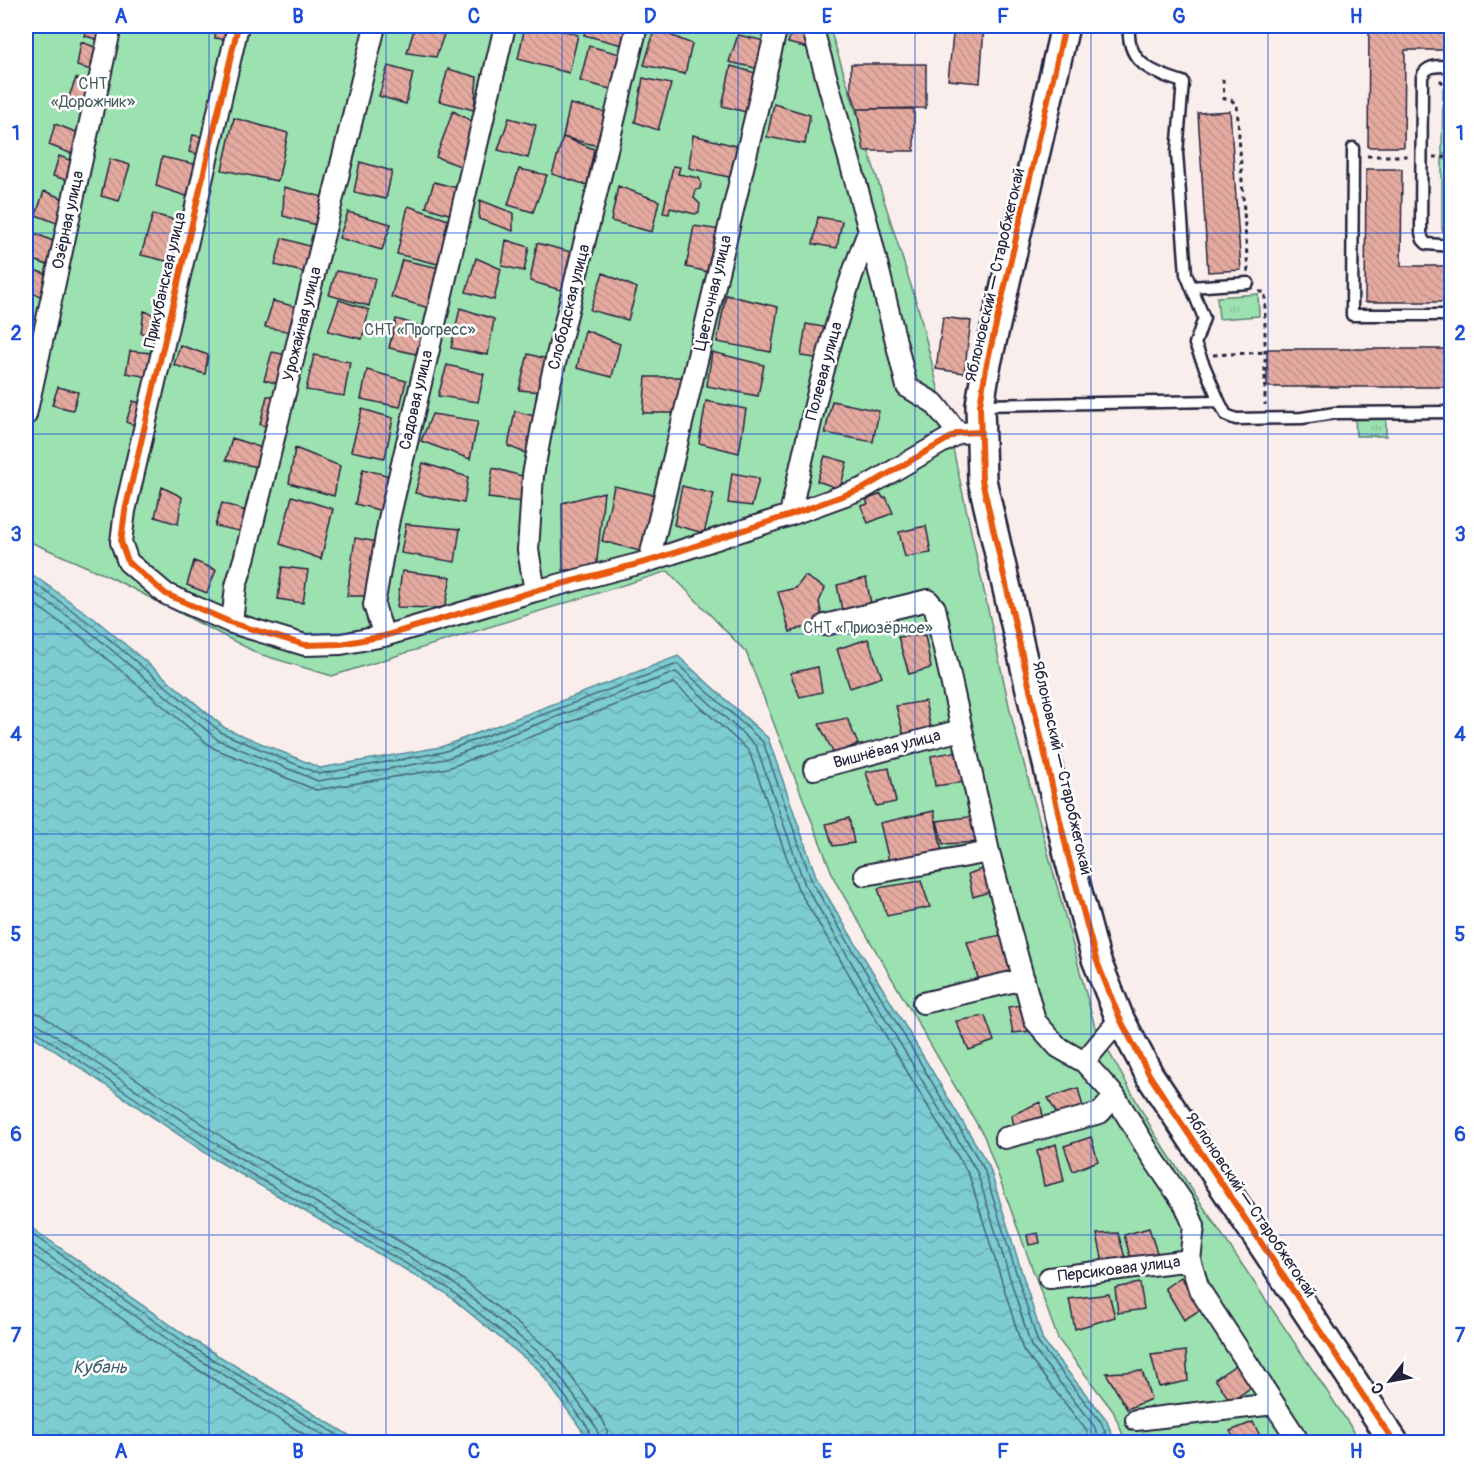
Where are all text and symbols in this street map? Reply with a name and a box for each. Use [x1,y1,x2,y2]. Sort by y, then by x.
text: A [115,4,128,29]
text: B [292,4,304,29]
text: C [468,4,480,29]
text: D [644,4,657,29]
text: E [822,4,833,29]
text: F [997,4,1009,29]
text: G [1172,4,1186,29]
text: H [1350,4,1363,29]
park label: СНТ «Дорожник» [51,74,135,112]
text: 1 [12,121,20,146]
text: 1 [1456,121,1464,146]
street label: Яблоновский — Старобжегокай [961,166,1029,384]
street label: Озёрная улица [48,169,88,271]
street label: Прикубанская улица [140,210,190,350]
street label: Цветочная улица [690,233,736,353]
street label: Слободская улица [544,242,594,372]
street label: Урожайная улица [278,265,326,383]
park label: СНТ «Прогресс» [364,320,476,340]
street label: Полевая улица [801,320,847,422]
text: 2 [10,321,22,346]
text: 2 [1454,321,1466,346]
street label: Садовая улица [395,348,437,452]
text: 3 [10,522,22,547]
text: 3 [1454,522,1466,547]
park label: СНТ «Приозёрное» [803,618,933,638]
street label: Яблоновский — Старобжегокай [1028,659,1096,877]
text: 4 [10,722,22,747]
text: 4 [1454,722,1466,747]
street label: Вишнёвая улица [831,725,943,773]
text: 5 [11,922,22,947]
text: 5 [1455,922,1466,947]
street label: Яблоновский — Старобжегокай [1181,1109,1321,1301]
text: 6 [10,1122,22,1147]
text: 6 [1454,1122,1466,1147]
street label: Персиковая улица [1057,1252,1181,1286]
text: 7 [11,1323,22,1348]
text: 7 [1455,1323,1466,1348]
north arrow [1360,1351,1420,1411]
water label: Кубань [73,1356,128,1379]
text: С [1367,1379,1389,1398]
text: A [115,1439,128,1464]
text: B [292,1439,304,1464]
text: C [468,1439,480,1464]
text: D [644,1439,657,1464]
text: E [822,1439,833,1464]
text: F [997,1439,1009,1464]
text: G [1172,1439,1186,1464]
text: H [1350,1439,1363,1464]

